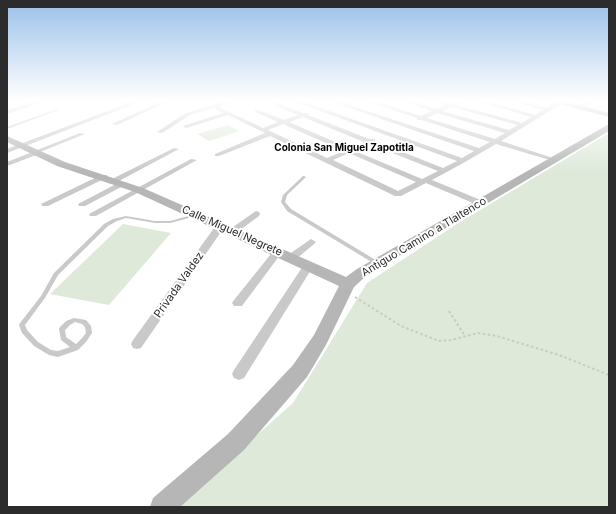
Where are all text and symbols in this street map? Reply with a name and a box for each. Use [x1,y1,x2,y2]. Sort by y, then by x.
district label: Colonia San Miguel Zapotitla [274,142,414,154]
street label: Antiguo Camino a Tlaltenco [359,194,489,280]
street label: Calle Miguel Negrete [180,203,284,259]
street label: Privada Valdez [151,250,207,320]

